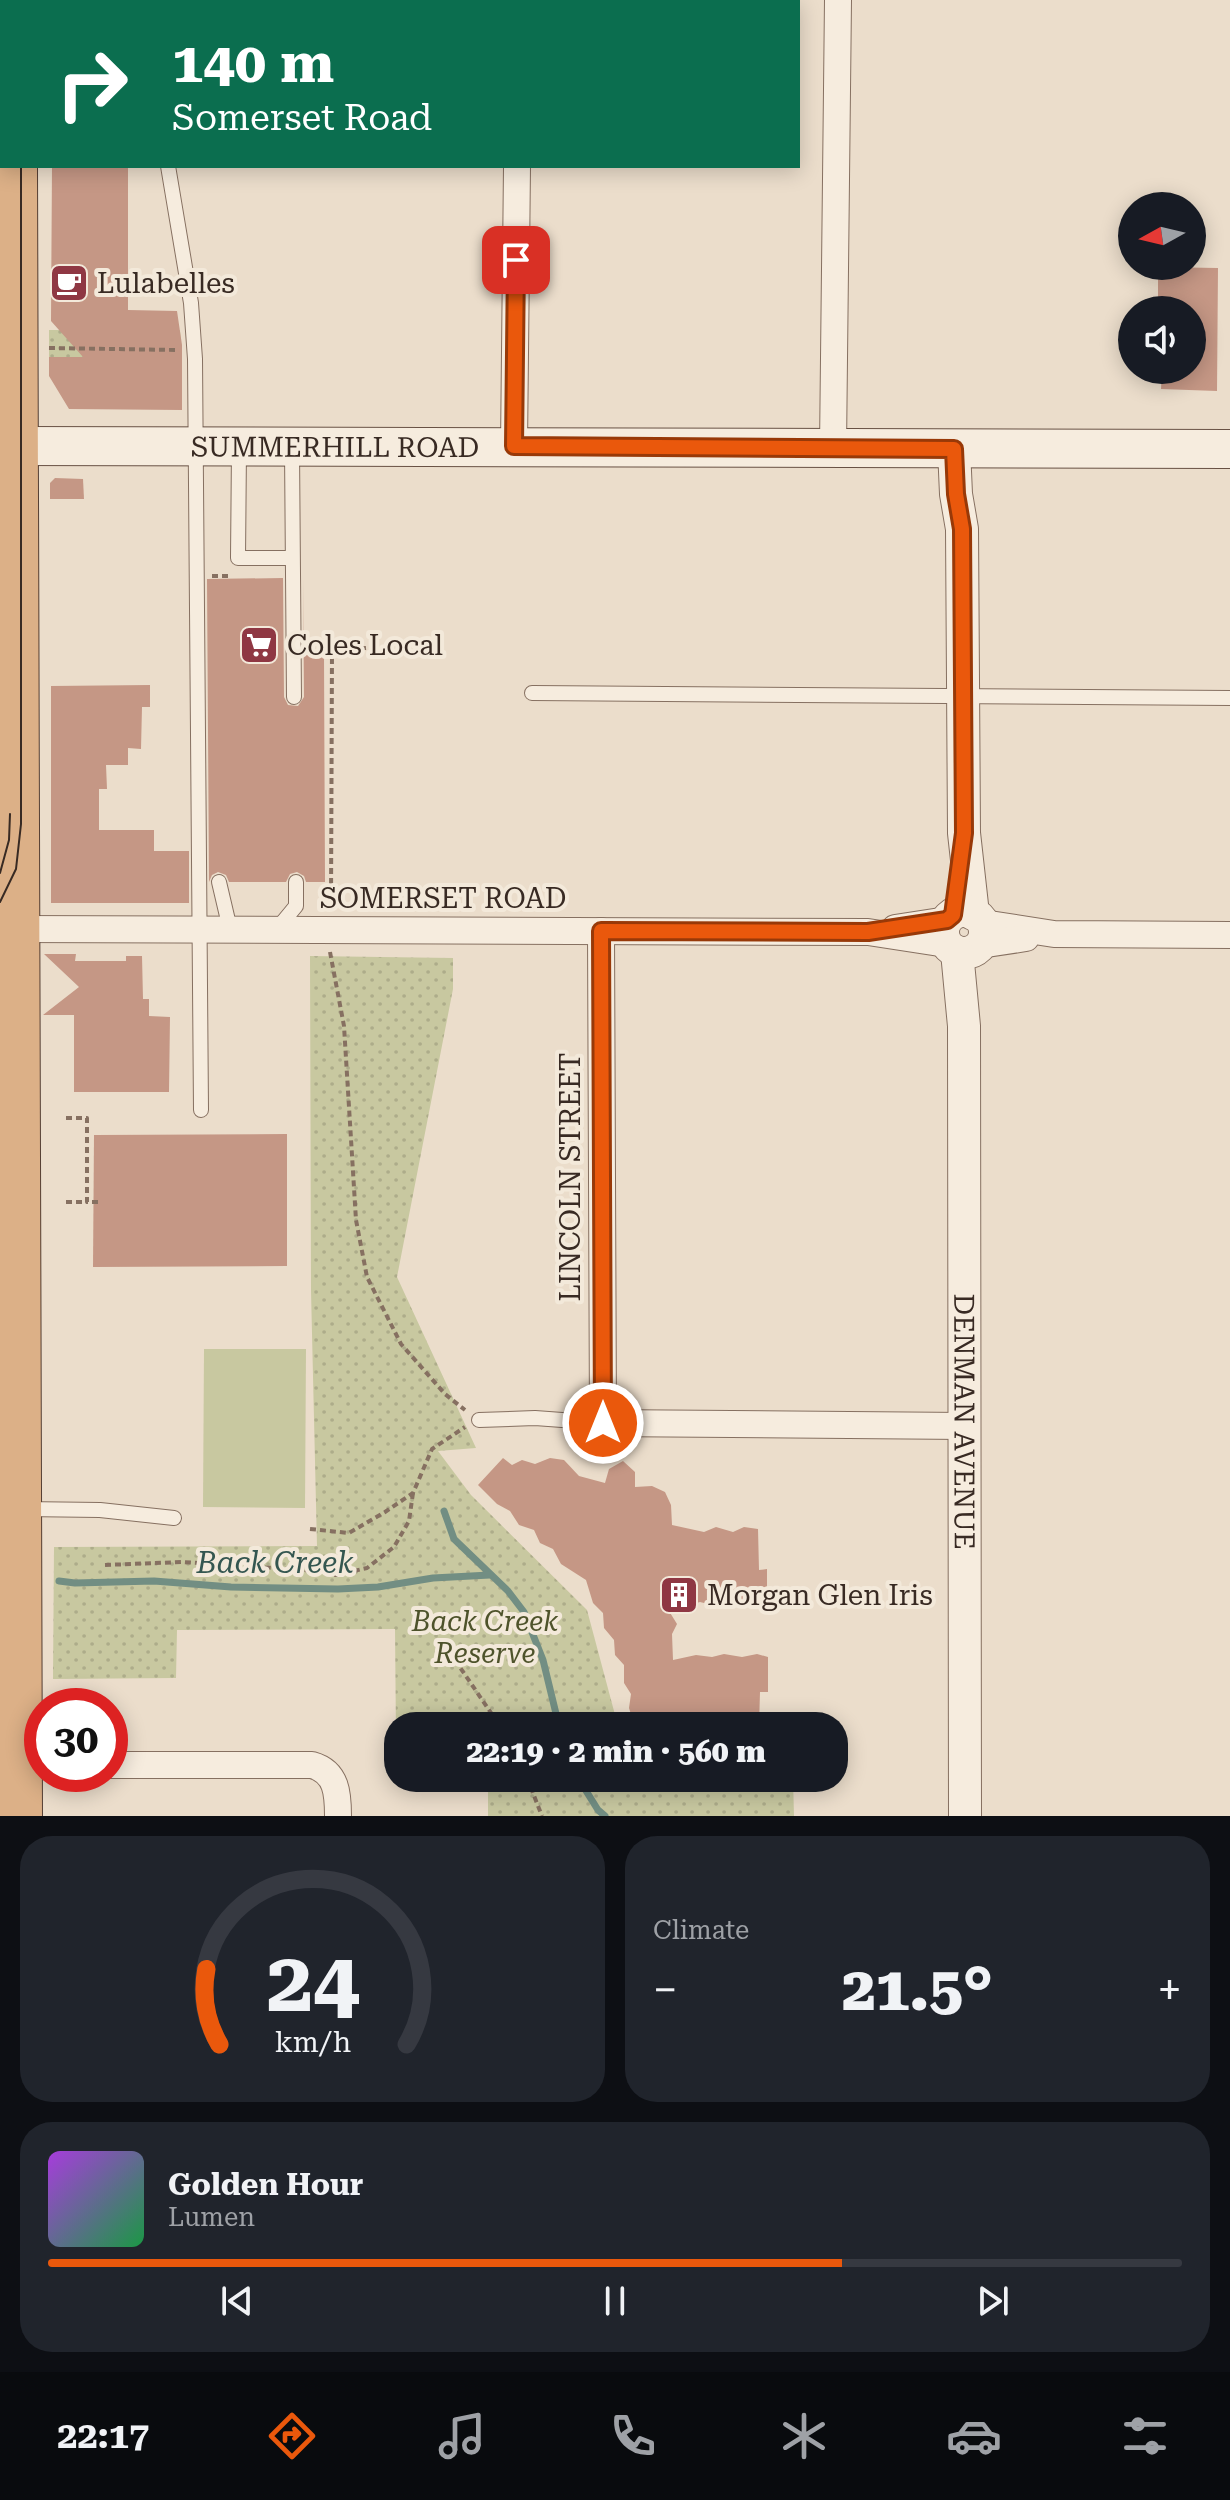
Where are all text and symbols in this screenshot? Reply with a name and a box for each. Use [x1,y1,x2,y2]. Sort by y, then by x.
text: 140 m [172,30,334,96]
icon: right [40,32,144,136]
text: Somerset Road [172,97,432,139]
north arrow [1118,192,1206,280]
map controls [1118,192,1206,384]
pin [482,226,550,294]
icon: arrive [494,238,538,282]
cafe icon: Lulabelles [48,262,90,304]
place label: Lulabelles [97,267,235,300]
button: sound [1118,296,1206,384]
street label: SUMMERHILL ROAD [191,430,479,464]
supermarket icon: Coles Local [238,624,280,666]
place label: Coles Local [287,629,443,662]
street label: SOMERSET ROAD [320,882,566,915]
street label: LINCOLN STREET [554,1053,587,1301]
street label: DENMAN AVENUE [948,1294,981,1550]
position arrow [561,1381,645,1465]
water label: Back Creek [195,1545,354,1580]
building icon: Morgan Glen Iris [658,1574,700,1616]
place label: Morgan Glen Iris [707,1579,933,1612]
park label: Back Creek Reserve [411,1605,559,1670]
speed limit sign: 30 [24,1688,128,1792]
text: 22:19 · 2 min · 560 m [466,1734,766,1769]
text: Climate [653,1915,749,1945]
text: 24 [266,1934,359,2031]
text: 21.5° [842,1954,993,2025]
text: − [653,1964,678,2016]
text: + [1157,1964,1182,2016]
text: km/h [274,2025,351,2059]
text: Golden Hour [168,2167,363,2202]
text: Lumen [168,2202,255,2232]
icon: previous [215,2279,259,2323]
icon: pause [593,2279,637,2323]
icon: next [971,2279,1015,2323]
icon: directions [264,2408,320,2464]
icon: music [434,2408,490,2464]
icon: phone [605,2408,661,2464]
icon: climate [776,2408,832,2464]
icon: car [946,2408,1002,2464]
icon: filters [1117,2408,1173,2464]
text: 22:17 [57,2415,149,2457]

